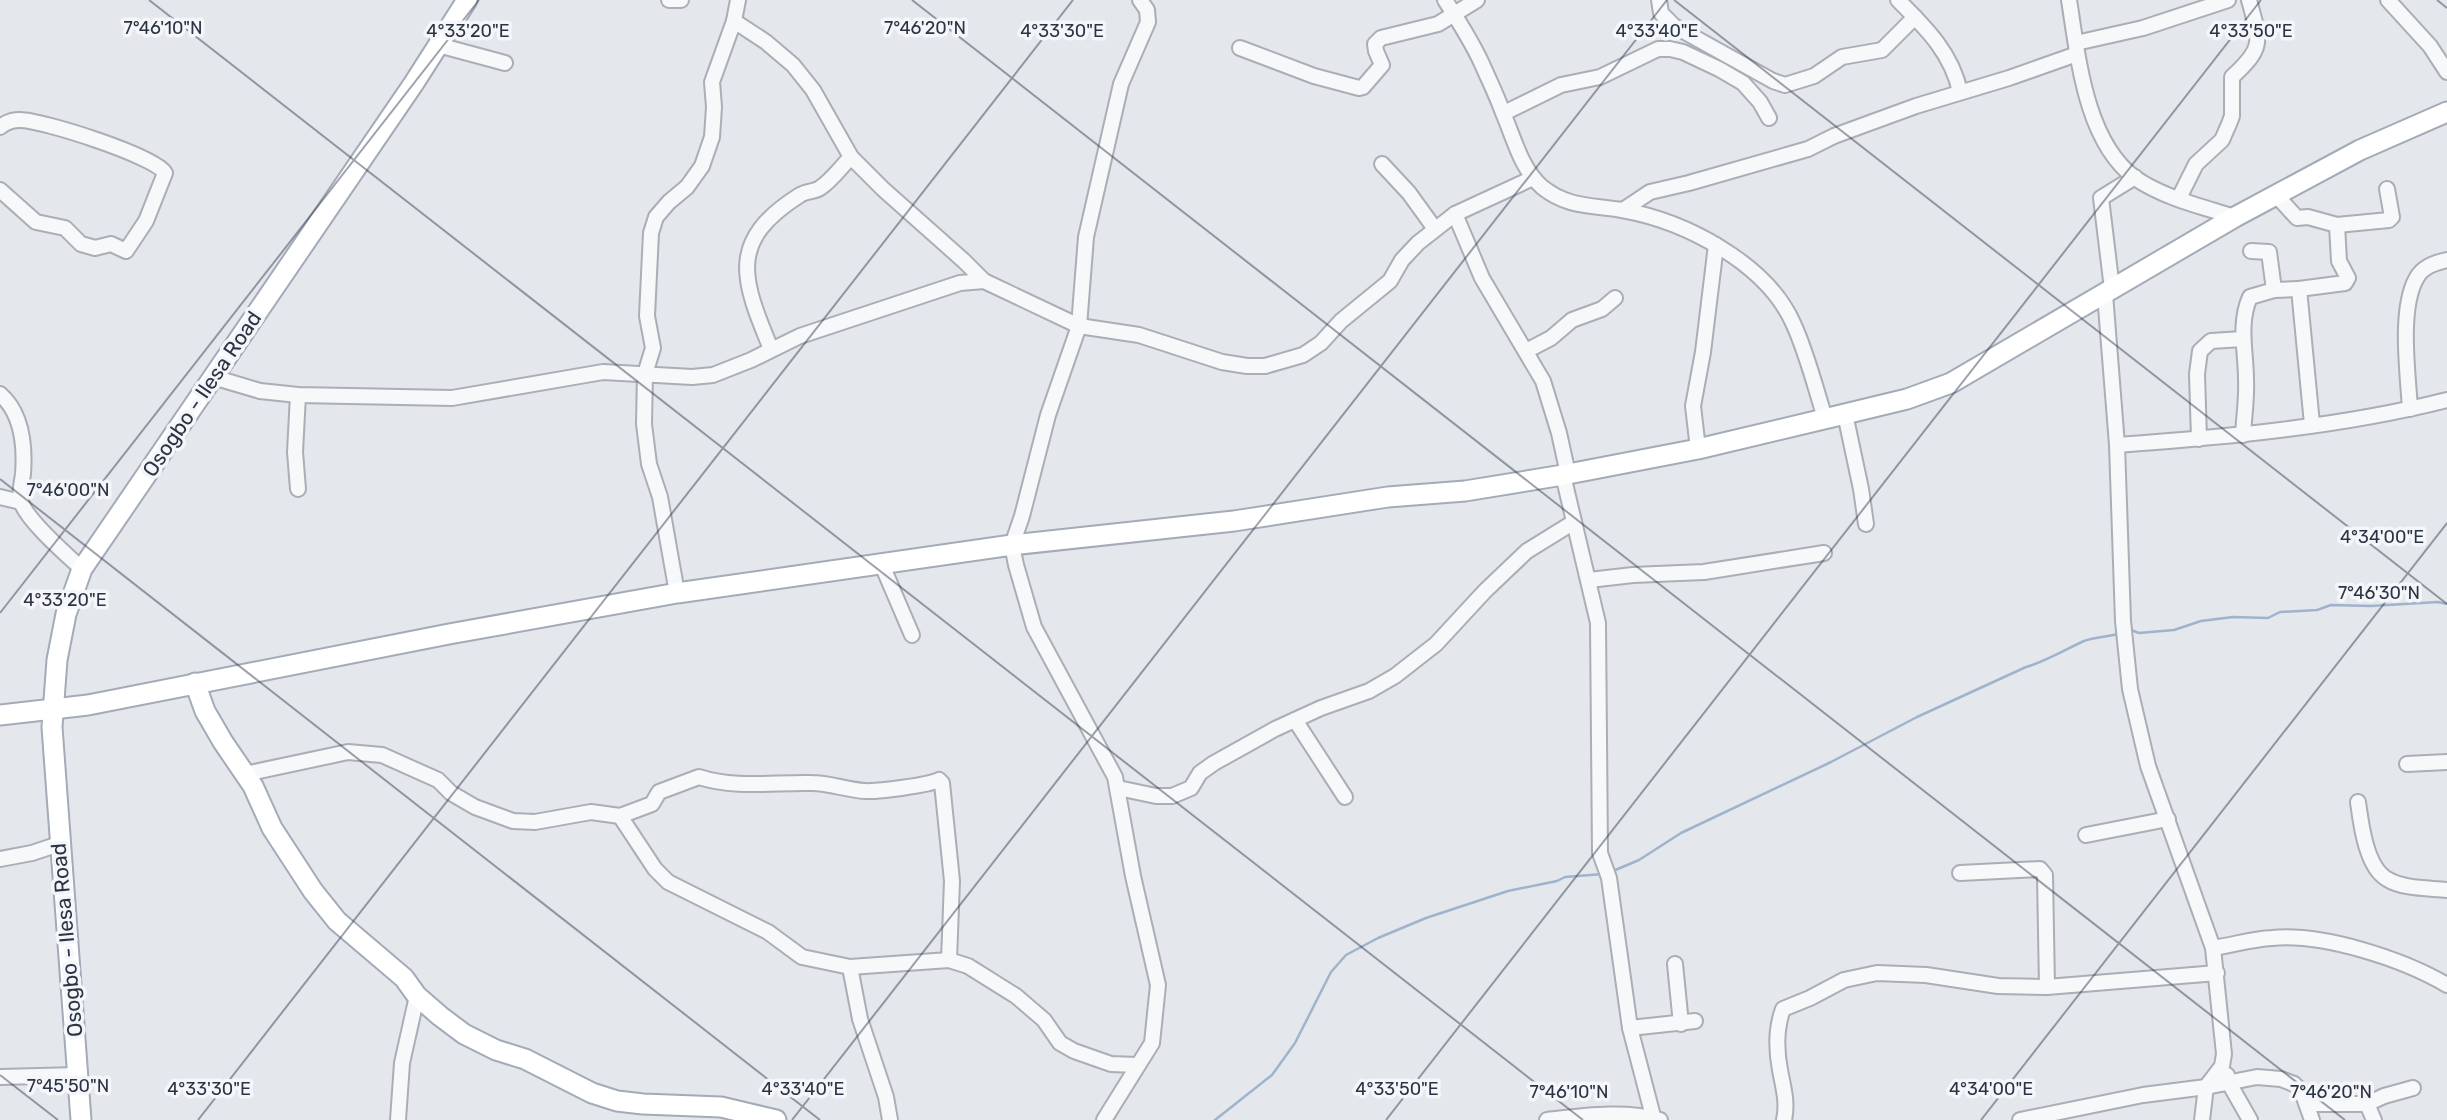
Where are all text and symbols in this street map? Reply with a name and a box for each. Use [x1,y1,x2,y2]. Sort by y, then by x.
text: 7°46'10"N [123,17,203,39]
text: 7°46'20"N [884,17,966,39]
text: 4°33'20"E [426,20,510,42]
text: 4°33'30"E [1020,20,1104,42]
text: 4°33'40"E [1615,20,1699,42]
text: 4°33'50"E [2209,20,2293,42]
street label: Osogbo - Ilesa Road [137,306,266,481]
text: 7°46'00"N [27,479,109,501]
text: 4°34'00"E [2340,526,2424,548]
text: 7°46'30"N [2338,582,2420,604]
text: 4°33'20"E [23,589,107,611]
street label: Osogbo - Ilesa Road [46,842,87,1038]
text: 7°45'50"N [27,1075,109,1097]
text: 4°33'30"E [167,1078,251,1100]
text: 4°33'40"E [761,1078,845,1100]
text: 4°33'50"E [1355,1078,1439,1100]
text: 4°34'00"E [1949,1078,2033,1100]
text: 7°46'10"N [1529,1081,1609,1103]
text: 7°46'20"N [2290,1081,2372,1103]

